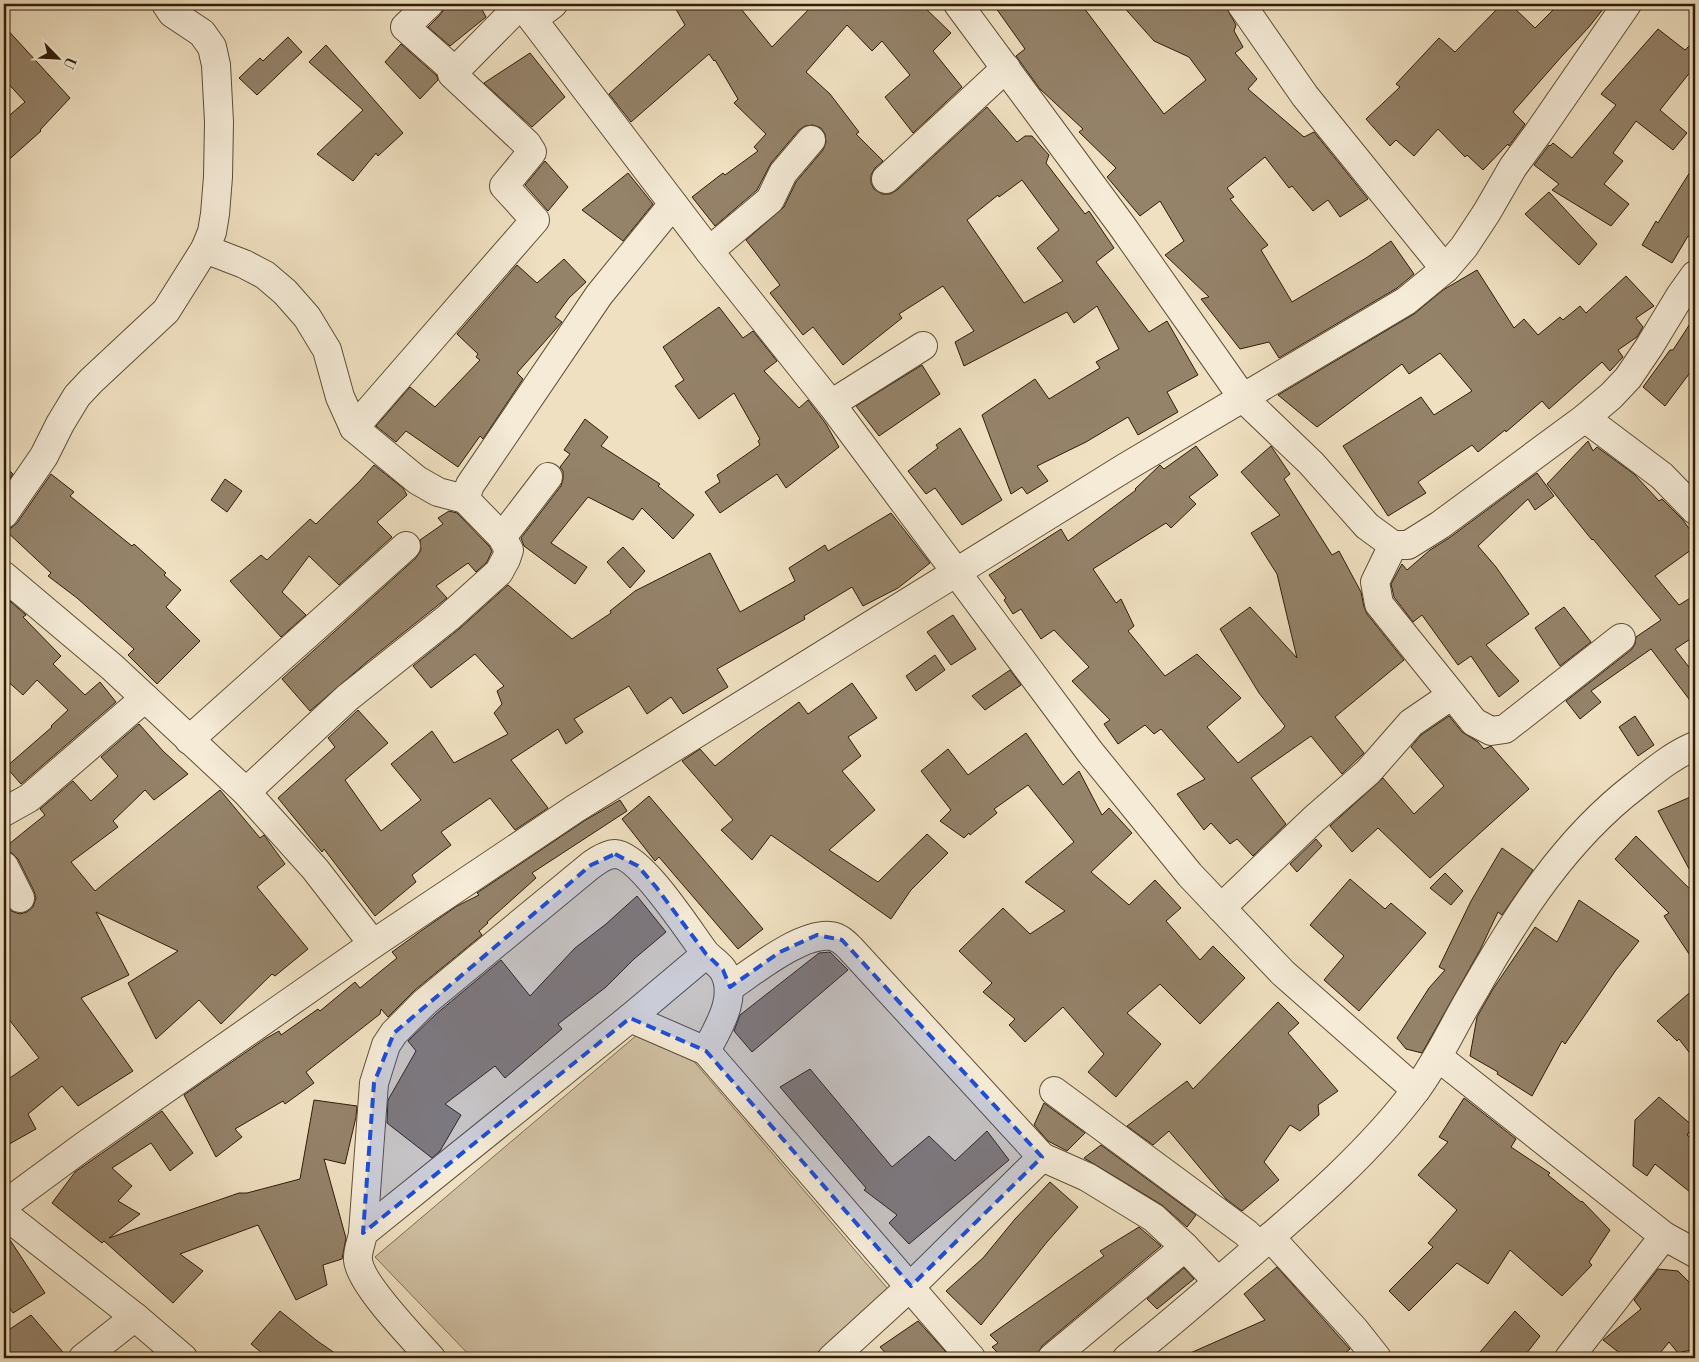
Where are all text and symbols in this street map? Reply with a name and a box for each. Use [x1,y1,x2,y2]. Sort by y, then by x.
north arrow [32,32,82,82]
text: U [58,54,79,72]

